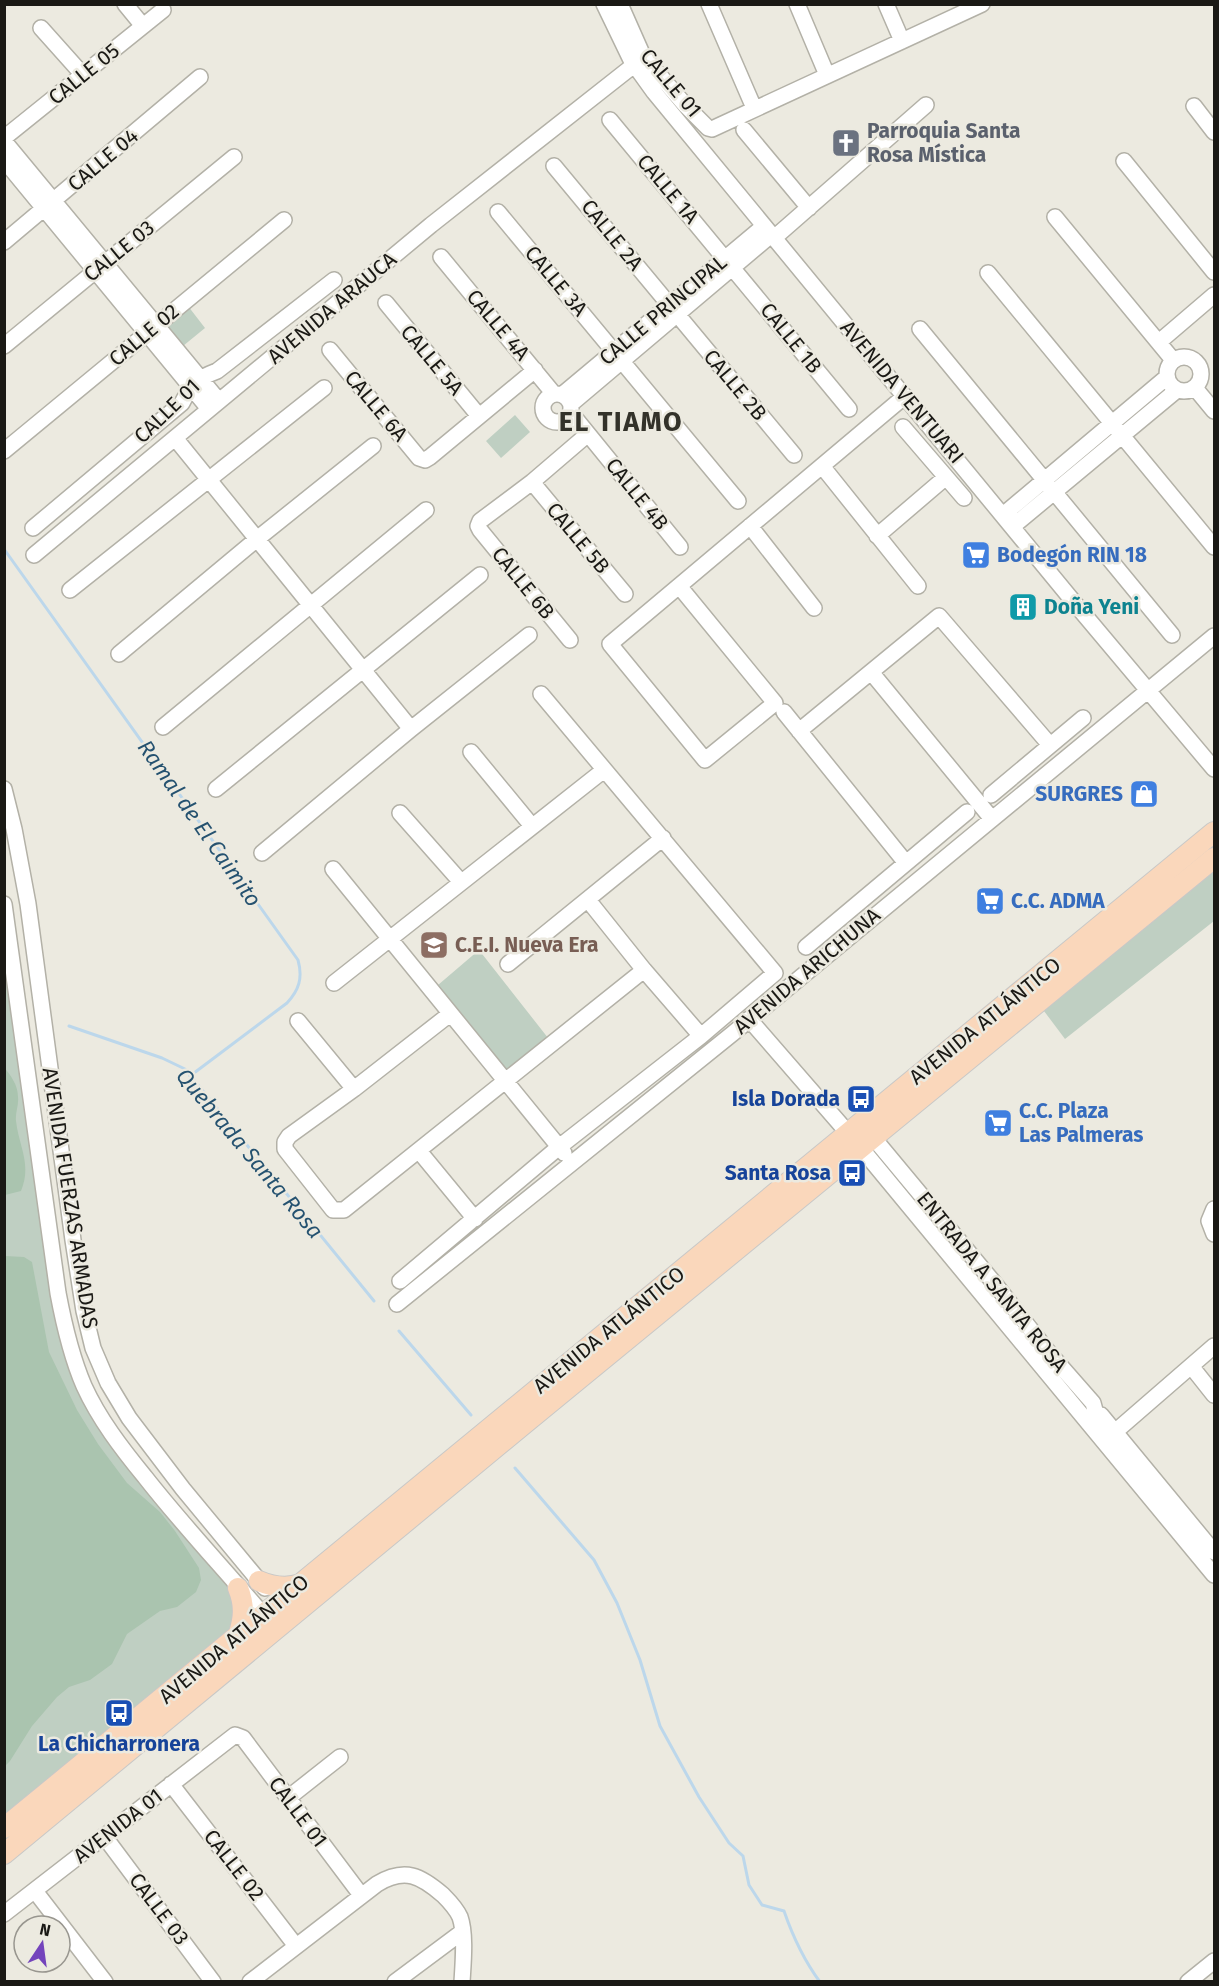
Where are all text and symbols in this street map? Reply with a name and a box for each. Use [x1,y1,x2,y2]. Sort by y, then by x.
street label: CALLE 05 [43,38,125,110]
street label: CALLE 01 [635,43,707,123]
place label: Parroquia Santa Rosa Mística [867,118,1021,168]
street label: CALLE 04 [62,123,144,197]
church icon: Parroquia Santa Rosa Mística [830,127,862,159]
street label: CALLE 1A [631,149,705,229]
street label: CALLE 2A [575,194,649,276]
street label: CALLE 03 [78,215,160,287]
street label: CALLE 3A [519,240,593,322]
street label: AVENIDA ARAUCA [262,247,402,369]
street label: CALLE PRINCIPAL [594,249,732,371]
street label: CALLE 4A [461,284,535,366]
street label: CALLE 1B [755,297,827,379]
street label: CALLE 02 [104,298,184,372]
street label: AVENIDA VENTUARI [835,315,969,469]
street label: CALLE 5A [395,319,469,401]
street label: CALLE 2B [698,344,772,426]
street label: CALLE 6A [339,365,413,447]
street label: CALLE 01 [129,373,205,449]
district label: EL TIAMO [559,406,683,438]
street label: CALLE 4B [600,453,674,535]
street label: CALLE 5B [541,497,615,579]
supermarket icon: Bodegón RIN 18 [960,539,992,571]
street label: CALLE 6B [486,542,560,624]
place label: Bodegón RIN 18 [997,542,1147,568]
building icon: Doña Yeni [1007,591,1039,623]
place label: Doña Yeni [1044,594,1139,620]
water label: Ramal de El Caimito [132,735,267,912]
shop icon: SURGRES [1128,778,1160,810]
place label: SURGRES [1035,781,1123,807]
supermarket icon: C.C. ADMA [974,885,1006,917]
place label: C.C. ADMA [1011,888,1105,914]
street label: AVENIDA ARICHUNA [728,902,886,1040]
school or university icon: C.E.I. Nueva Era [418,929,450,961]
place label: C.E.I. Nueva Era [455,932,599,958]
street label: AVENIDA ATLÁNTICO [904,952,1066,1090]
water label: Quebrada Santa Rosa [170,1063,329,1244]
street label: AVENIDA FUERZAS ARMADAS [37,1066,103,1330]
bus stop icon: Isla Dorada [845,1083,877,1115]
place label: Isla Dorada [732,1086,840,1112]
place label: C.C. Plaza Las Palmeras [1019,1098,1144,1148]
supermarket icon: C.C. Plaza Las Palmeras [982,1107,1014,1139]
bus stop icon: Santa Rosa [836,1157,868,1189]
place label: Santa Rosa [725,1160,831,1186]
street label: ENTRADA A SANTA ROSA [911,1186,1073,1378]
street label: AVENIDA ATLÁNTICO [528,1261,690,1399]
street label: AVENIDA ATLÁNTICO [154,1569,314,1709]
bus stop icon: La Chicharronera [103,1697,135,1729]
place label: La Chicharronera [38,1731,200,1757]
street label: CALLE 01 [263,1772,333,1852]
street label: AVENIDA 01 [68,1783,168,1869]
street label: CALLE 02 [198,1824,270,1906]
street label: CALLE 03 [123,1868,195,1950]
north arrow [12,1914,72,1974]
text: N [38,1919,53,1940]

